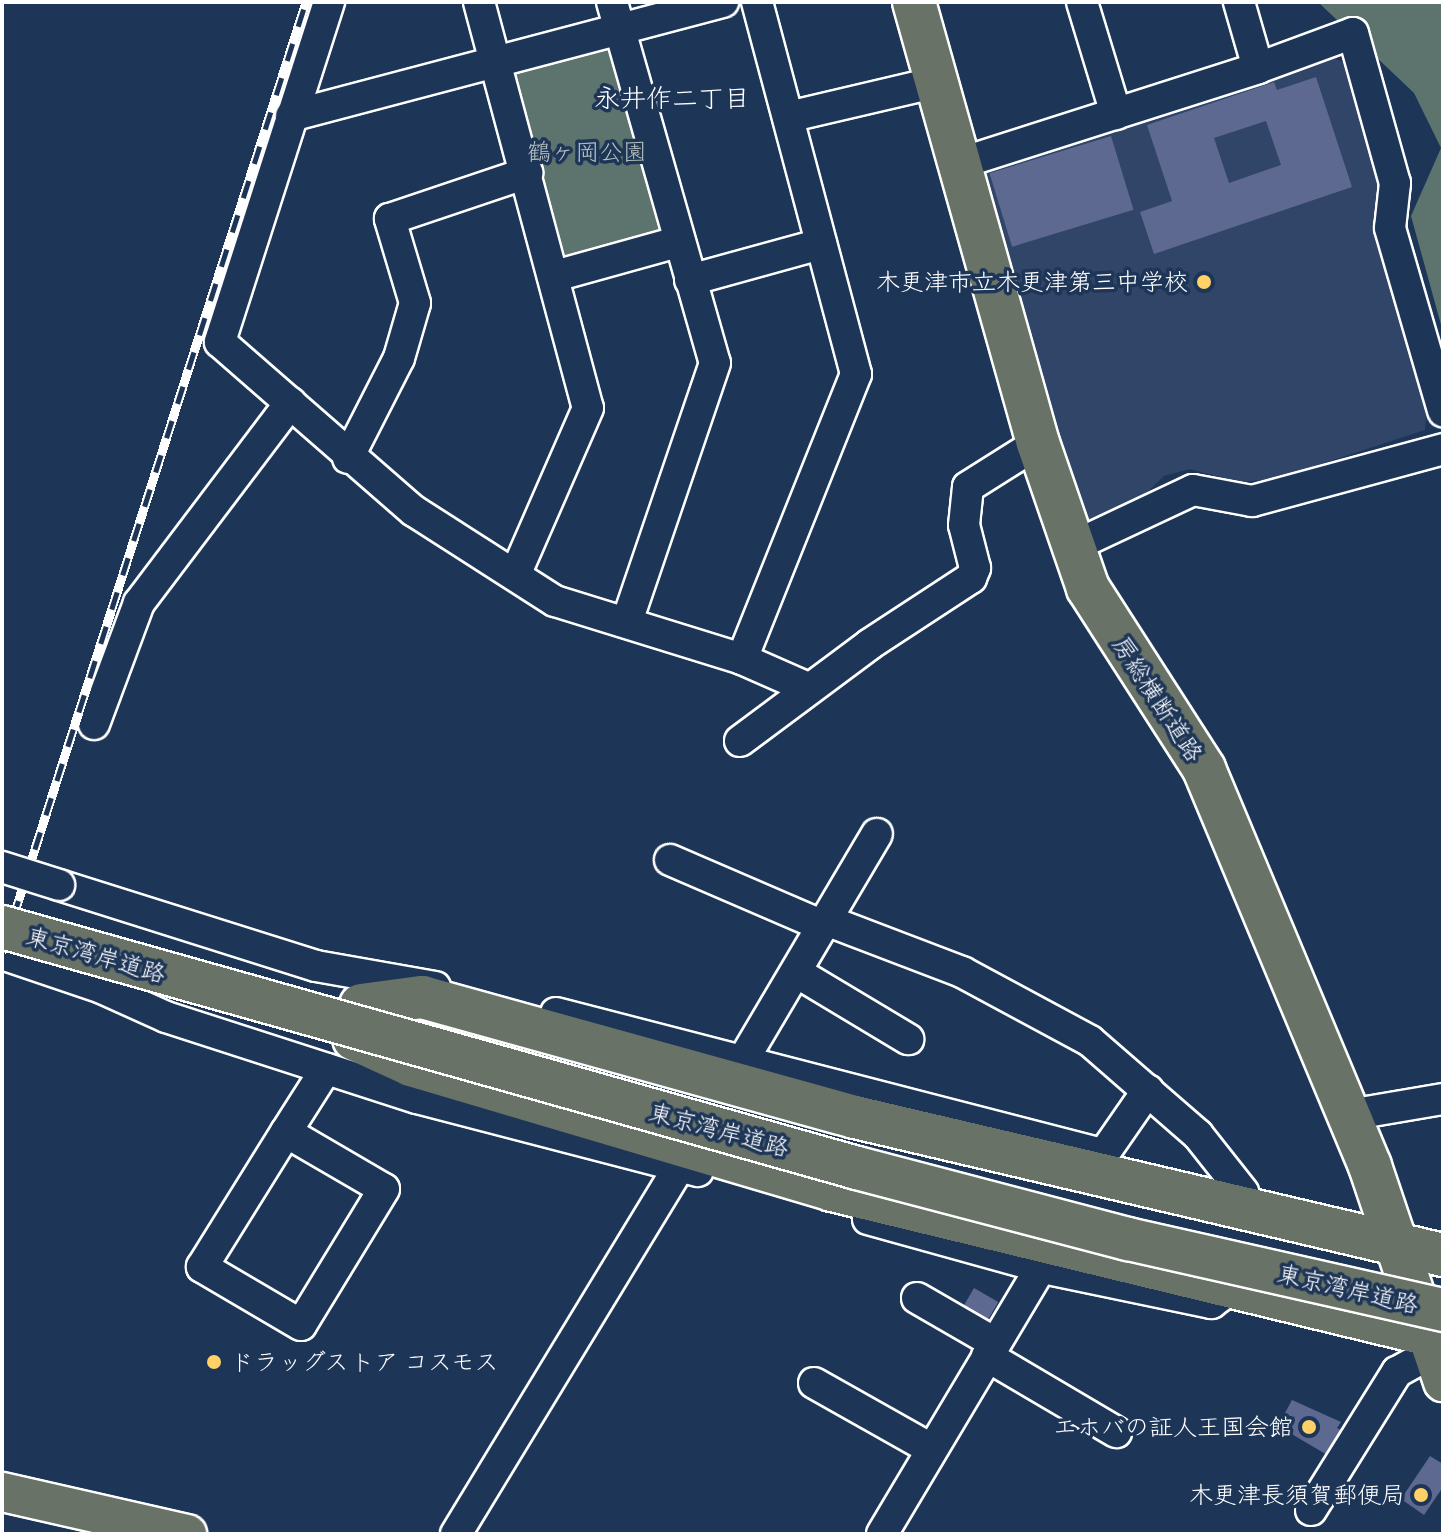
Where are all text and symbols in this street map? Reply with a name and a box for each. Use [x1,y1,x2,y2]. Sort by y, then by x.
district label: 永井作二丁目 [594,82,750,114]
park label: 鶴ヶ岡公園 [527,138,647,166]
place label: 木更津市立木更津第三中学校 [876,268,1188,296]
marker: 木更津市立木更津第三中学校 [1195,273,1213,291]
street label: 房総横断道路 [1107,631,1209,767]
street label: 東京湾岸道路 [23,921,169,989]
street label: 東京湾岸道路 [646,1097,792,1163]
street label: 東京湾岸道路 [1275,1259,1421,1319]
place label: ドラッグストア コスモス [230,1348,500,1376]
marker: ドラッグストア コスモス [205,1353,223,1371]
place label: エホバの証人王国会館 [1053,1413,1293,1441]
marker: エホバの証人王国会館 [1300,1418,1318,1436]
place label: 木更津長須賀郵便局 [1189,1481,1405,1509]
marker: 木更津長須賀郵便局 [1412,1486,1430,1504]

